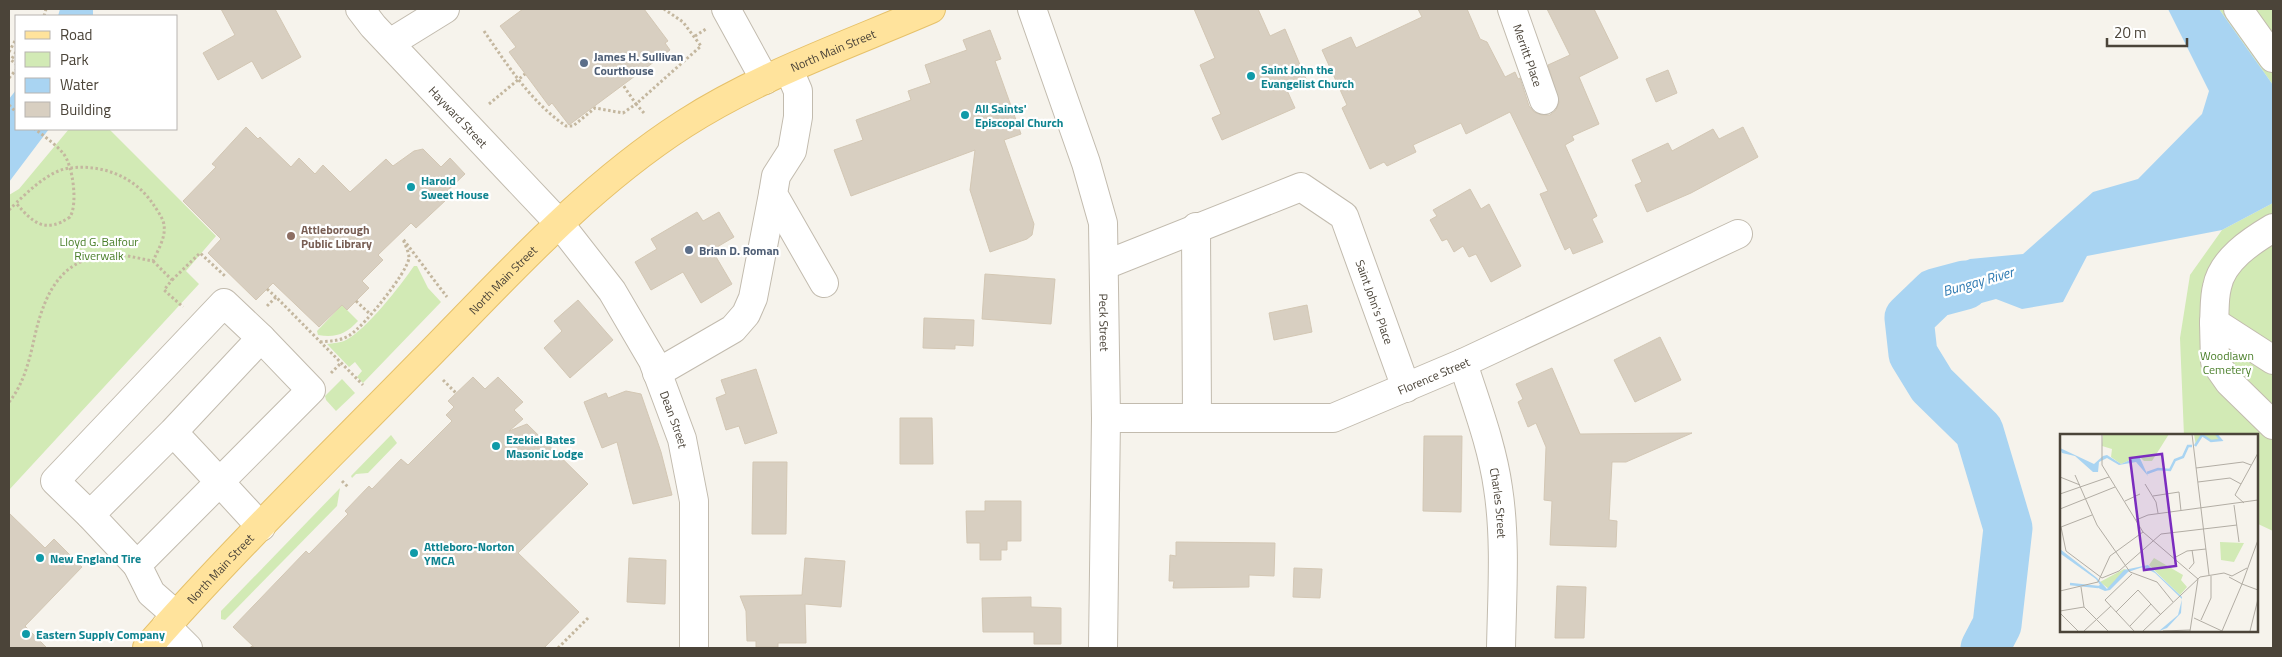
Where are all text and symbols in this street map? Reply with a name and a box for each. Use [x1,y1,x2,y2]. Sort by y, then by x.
legend [15,15,178,130]
scale bar [2107,15,2187,47]
street label: Merritt Place [1508,21,1548,89]
text: 20 m [2114,21,2147,44]
text: Road [60,23,92,46]
street label: North Main Street [787,23,879,76]
place label: James H. Sullivan Courthouse [594,47,684,80]
text: Park [60,48,89,71]
marker: James H. Sullivan Courthouse [578,57,590,69]
place label: Saint John the Evangelist Church [1261,60,1354,93]
marker: Saint John the Evangelist Church [1245,70,1257,82]
text: Water [60,73,99,96]
street label: Hayward Street [425,81,493,152]
text: Building [60,98,111,121]
place label: All Saints' Episcopal Church [975,99,1063,132]
marker: All Saints' Episcopal Church [959,109,971,121]
place label: Harold Sweet House [421,171,489,204]
marker: Harold Sweet House [405,181,417,193]
place label: Attleborough Public Library [301,220,372,253]
marker: Attleborough Public Library [285,230,297,242]
park label: Lloyd G. Balfour Riverwalk [60,232,138,265]
street label: North Main Street [464,240,542,319]
place label: Brian D. Roman [699,241,779,260]
marker: Brian D. Roman [683,244,695,256]
street label: Saint John's Place [1351,257,1399,347]
water label: Bungay River [1940,260,2017,301]
street label: Peck Street [1095,293,1114,352]
park label: Woodlawn Cemetery [2200,346,2254,379]
street label: Florence Street [1394,351,1473,399]
street label: Dean Street [655,388,693,450]
place label: Ezekiel Bates Masonic Lodge [506,430,583,463]
inset map [2060,434,2257,632]
marker: Ezekiel Bates Masonic Lodge [490,440,502,452]
street label: Charles Street [1485,466,1512,540]
street label: North Main Street [182,528,259,608]
place label: Attleboro-Norton YMCA [424,537,514,570]
marker: Attleboro-Norton YMCA [408,547,420,559]
place label: New England Tire [50,549,141,568]
marker: New England Tire [34,552,46,564]
place label: Eastern Supply Company [36,625,165,644]
marker: Eastern Supply Company [20,628,32,640]

